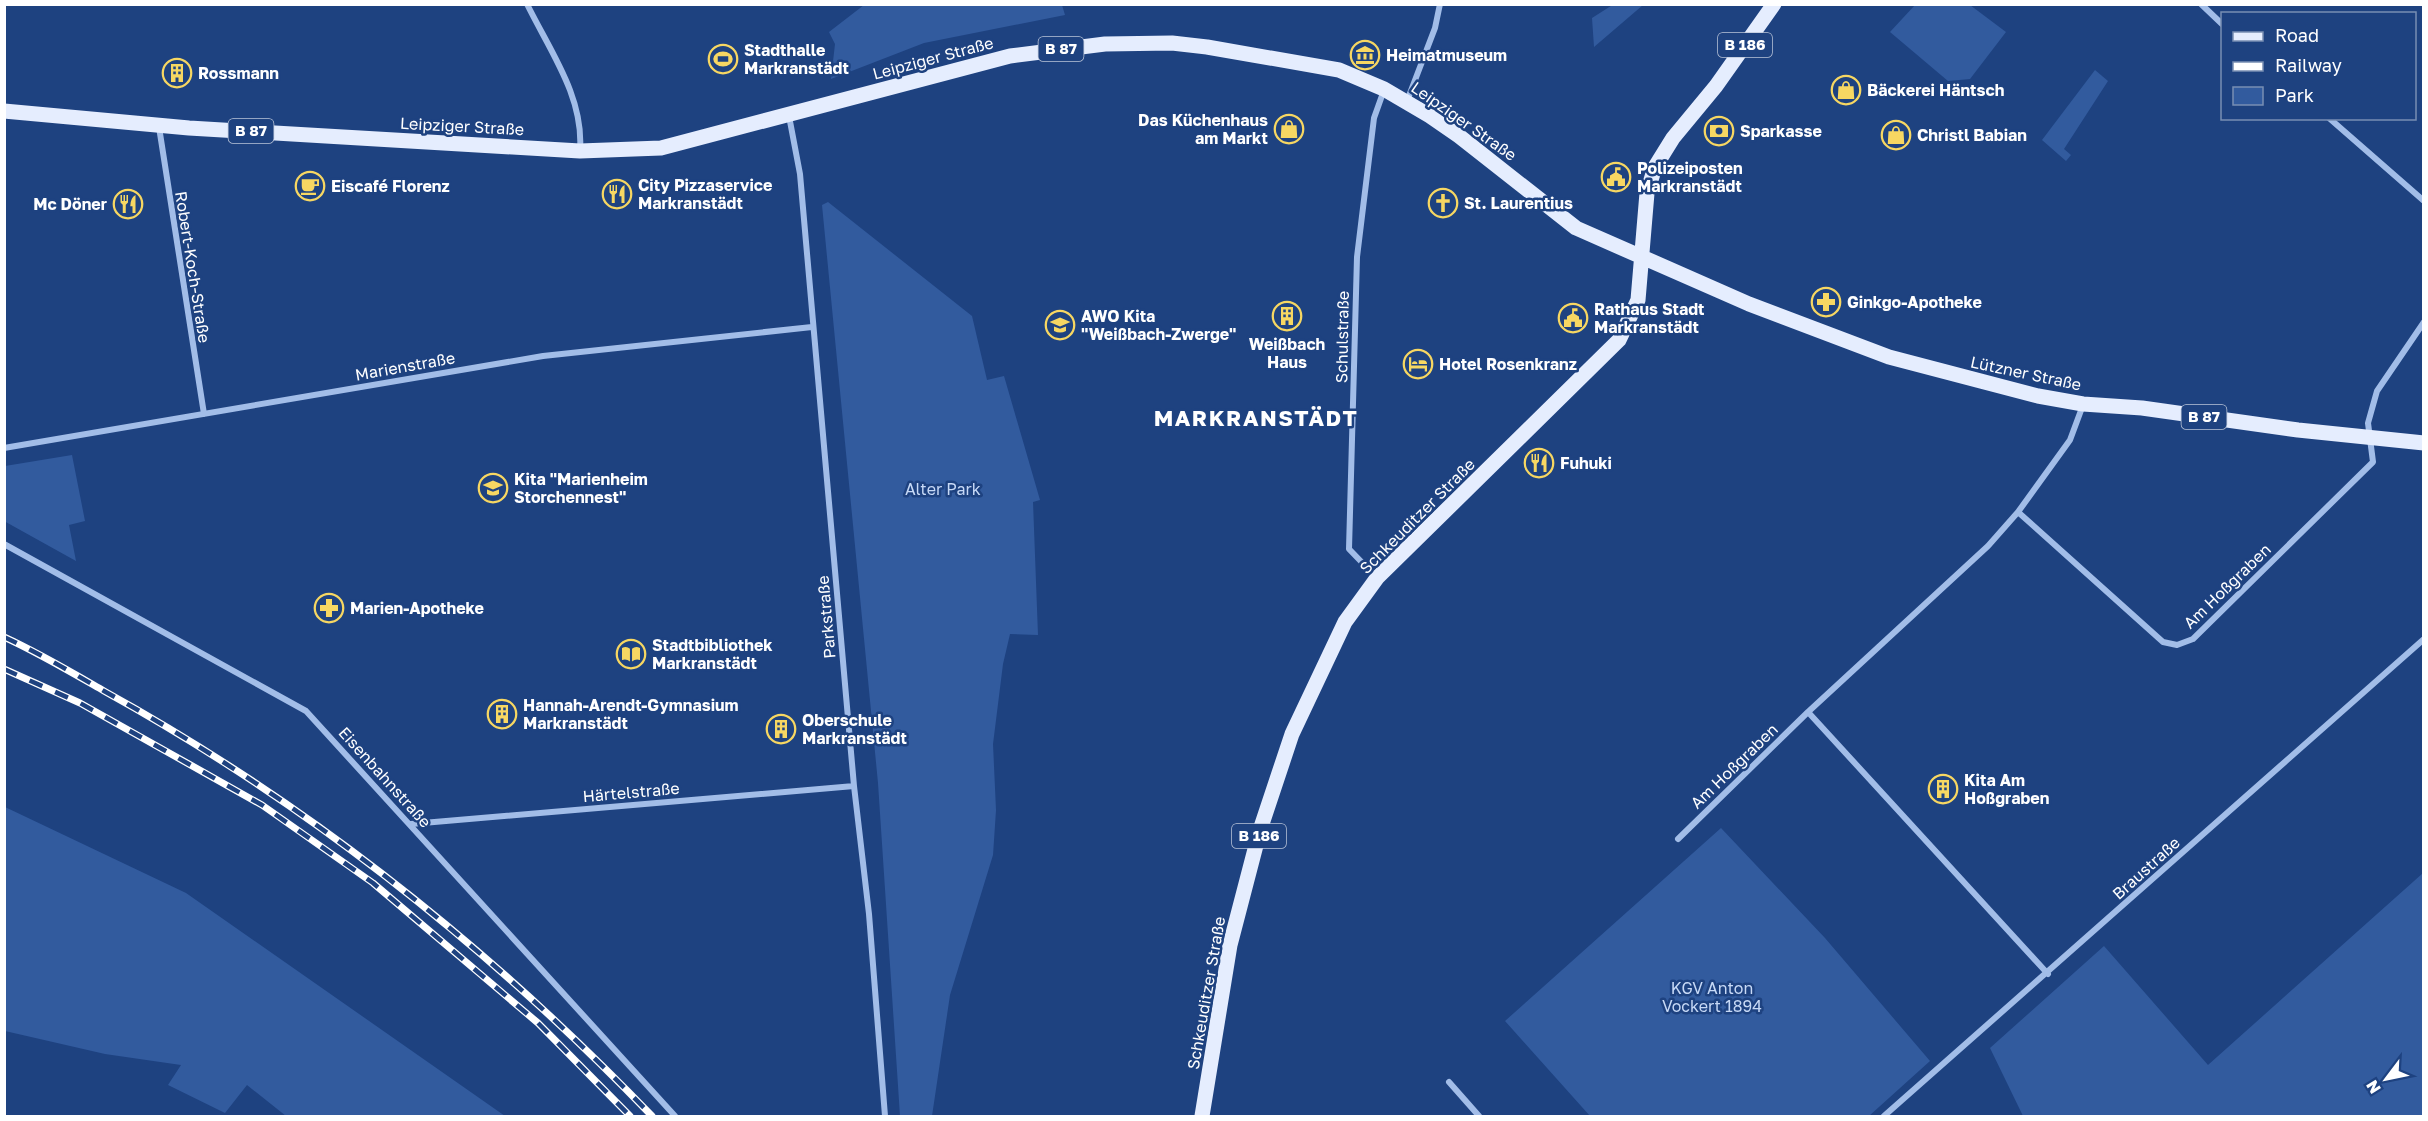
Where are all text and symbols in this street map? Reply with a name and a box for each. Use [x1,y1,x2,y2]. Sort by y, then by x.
legend [2221,12,2416,120]
text: Road [2275,24,2319,46]
street label: Leipziger Straße [870,32,996,84]
road number: B 186 [1718,33,1772,57]
road number: B 87 [1038,37,1084,61]
museum icon: Heimatmuseum [1349,39,1381,71]
place label: Stadthalle Markranstädt [744,40,849,78]
sports icon: Stadthalle Markranstädt [707,43,739,75]
place label: Heimatmuseum [1386,45,1507,65]
text: Railway [2275,54,2342,76]
building icon: Rossmann [161,57,193,89]
place label: Rossmann [198,63,279,83]
shop icon: Bäckerei Häntsch [1830,74,1862,106]
street label: Leipziger Straße [1407,77,1521,165]
place label: Bäckerei Häntsch [1867,80,2004,100]
text: Park [2275,84,2314,106]
place label: Das Küchenhaus am Markt [1138,110,1268,148]
street label: Leipziger Straße [399,113,525,139]
shop icon: Das Küchenhaus am Markt [1273,113,1305,145]
bank icon: Sparkasse [1703,115,1735,147]
road number: B 87 [228,119,274,143]
shop icon: Christl Babian [1880,119,1912,151]
place label: Sparkasse [1740,121,1822,141]
place label: Christl Babian [1917,125,2027,145]
place label: Polizeiposten Markranstädt [1637,158,1743,196]
public building icon: Polizeiposten Markranstädt [1600,161,1632,193]
cafe icon: Eiscafé Florenz [294,170,326,202]
place label: City Pizzaservice Markranstädt [638,175,772,213]
place label: Eiscafé Florenz [331,176,450,196]
restaurant icon: City Pizzaservice Markranstädt [601,178,633,210]
church icon: St. Laurentius [1427,187,1459,219]
restaurant icon: Mc Döner [112,188,144,220]
street label: Robert-Koch-Straße [171,190,215,344]
place label: St. Laurentius [1464,193,1573,213]
place label: Mc Döner [33,194,107,214]
pharmacy icon: Ginkgo-Apotheke [1810,286,1842,318]
street label: Schulstraße [1331,291,1353,383]
place label: Ginkgo-Apotheke [1847,292,1982,312]
place label: Rathaus Stadt Markranstädt [1594,299,1705,337]
building icon: Weißbach Haus [1271,300,1303,332]
public building icon: Rathaus Stadt Markranstädt [1557,302,1589,334]
place label: AWO Kita "Weißbach-Zwerge" [1081,306,1236,344]
school or university icon: AWO Kita "Weißbach-Zwerge" [1044,309,1076,341]
place label: Weißbach Haus [1249,334,1325,372]
street label: Marienstraße [354,347,456,385]
hotel icon: Hotel Rosenkranz [1402,348,1434,380]
street label: Lützner Straße [1969,351,2083,395]
place label: Hotel Rosenkranz [1439,354,1577,374]
district label: MARKRANSTÄDT [1154,404,1358,431]
road number: B 87 [2182,405,2226,429]
restaurant icon: Fuhuki [1523,447,1555,479]
place label: Fuhuki [1560,453,1612,473]
street label: Schkeuditzer Straße [1355,454,1479,578]
place label: Kita "Marienheim Storchennest" [514,469,648,507]
school or university icon: Kita "Marienheim Storchennest" [477,472,509,504]
park label: Alter Park [905,479,981,499]
street label: Am Hoßgraben [2179,539,2275,633]
street label: Parkstraße [812,575,840,659]
pharmacy icon: Marien-Apotheke [313,592,345,624]
place label: Marien-Apotheke [350,598,484,618]
place label: Stadtbibliothek Markranstädt [652,635,773,673]
library icon: Stadtbibliothek Markranstädt [615,638,647,670]
place label: Hannah-Arendt-Gymnasium Markranstädt [523,695,739,733]
building icon: Hannah-Arendt-Gymnasium Markranstädt [486,698,518,730]
place label: Oberschule Markranstädt [802,710,907,748]
building icon: Oberschule Markranstädt [765,713,797,745]
street label: Am Hoßgraben [1686,719,1782,813]
street label: Eisenbahnstraße [334,722,436,832]
place label: Kita Am Hoßgraben [1964,770,2049,808]
building icon: Kita Am Hoßgraben [1927,773,1959,805]
street label: Härtelstraße [582,778,680,806]
road number: B 186 [1232,824,1286,848]
street label: Braustraße [2108,832,2184,904]
street label: Schkeuditzer Straße [1183,915,1229,1071]
park label: KGV Anton Vockert 1894 [1662,978,1762,1016]
north arrow [2356,1049,2416,1109]
text: N [2362,1076,2385,1097]

